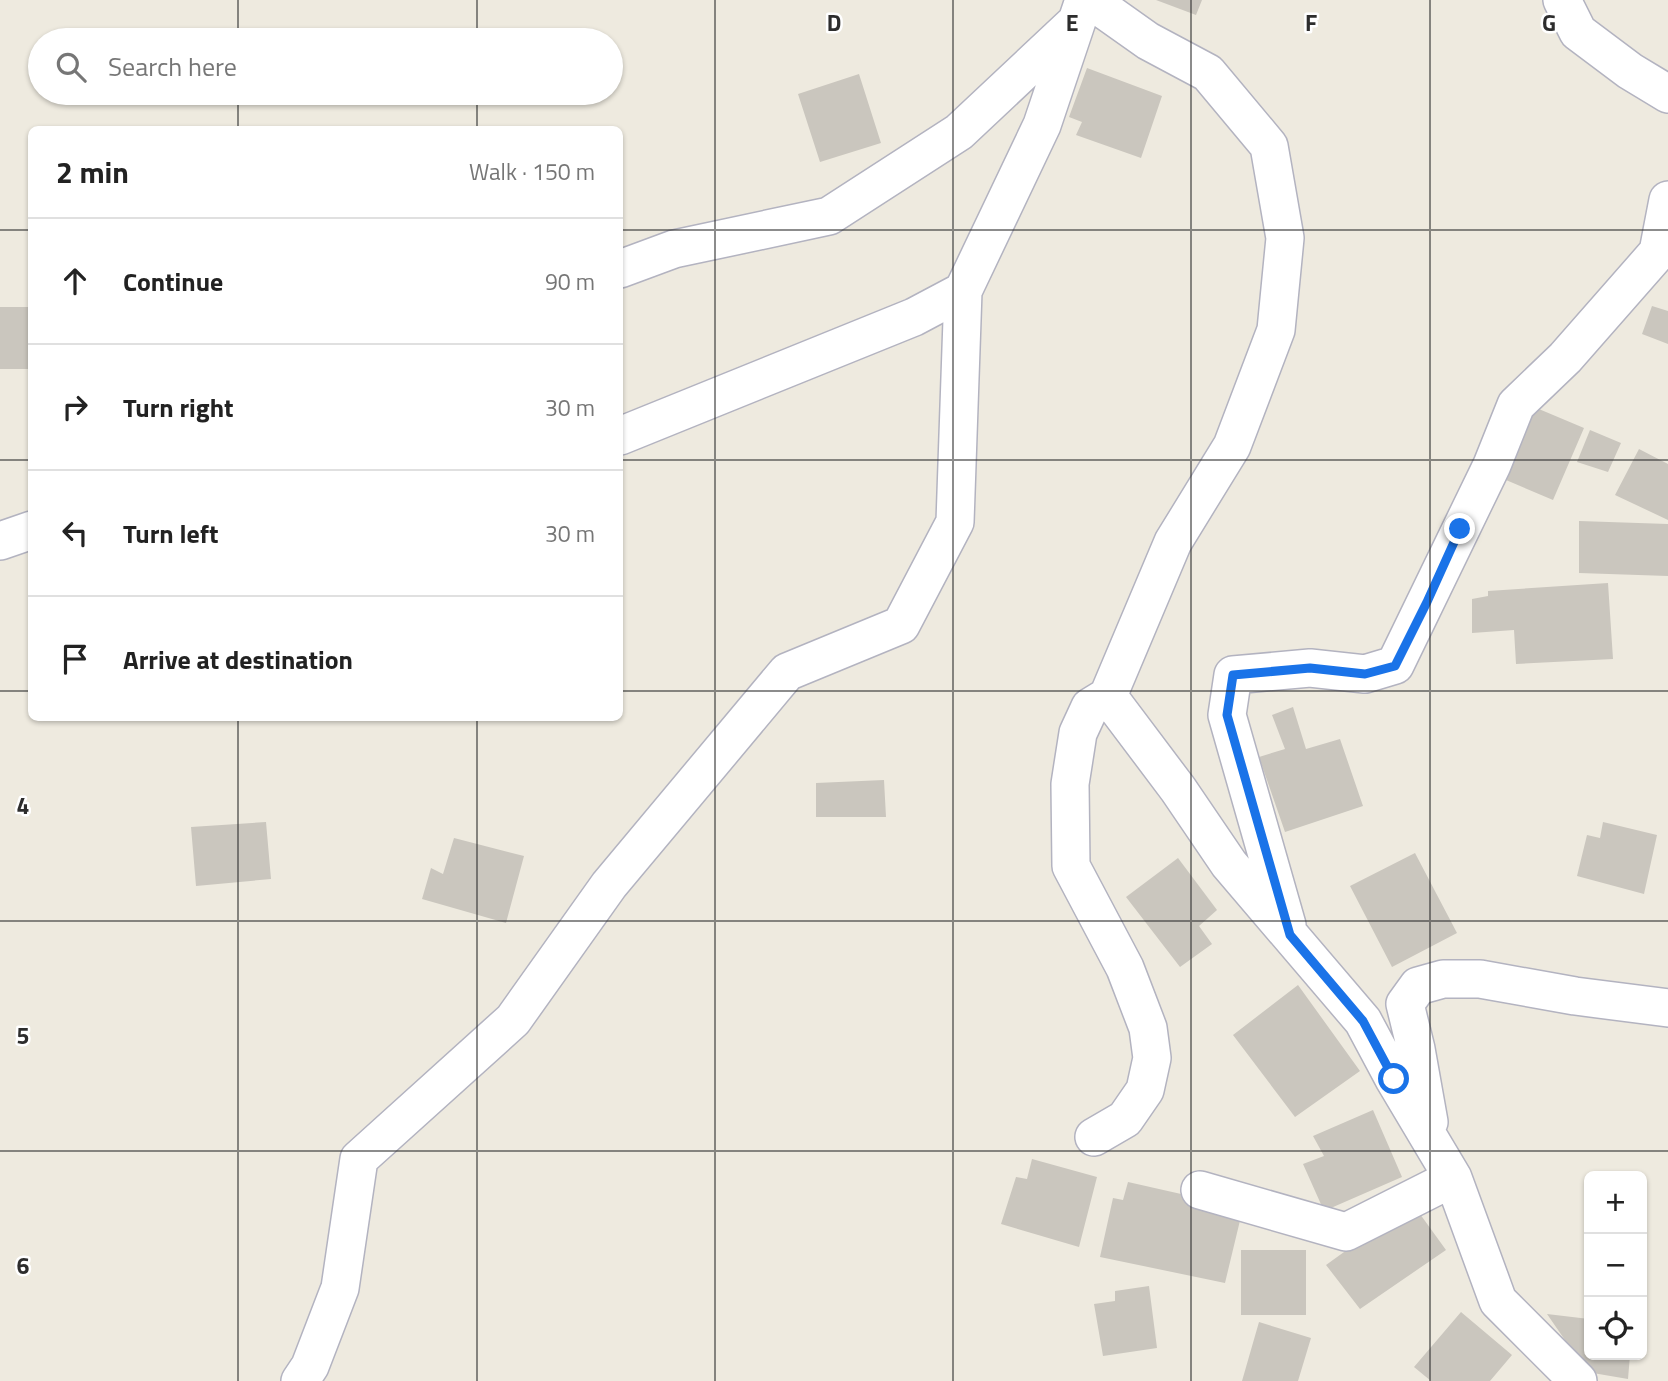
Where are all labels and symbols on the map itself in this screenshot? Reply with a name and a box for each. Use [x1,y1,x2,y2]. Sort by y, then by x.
text: D [827,5,841,40]
text: E [1066,5,1078,40]
text: F [1305,5,1317,40]
text: G [1542,5,1556,40]
route end [1444,513,1475,544]
text: 4 [17,788,29,823]
text: 5 [17,1018,29,1053]
route start [1378,1063,1409,1094]
text: 6 [17,1248,30,1283]

